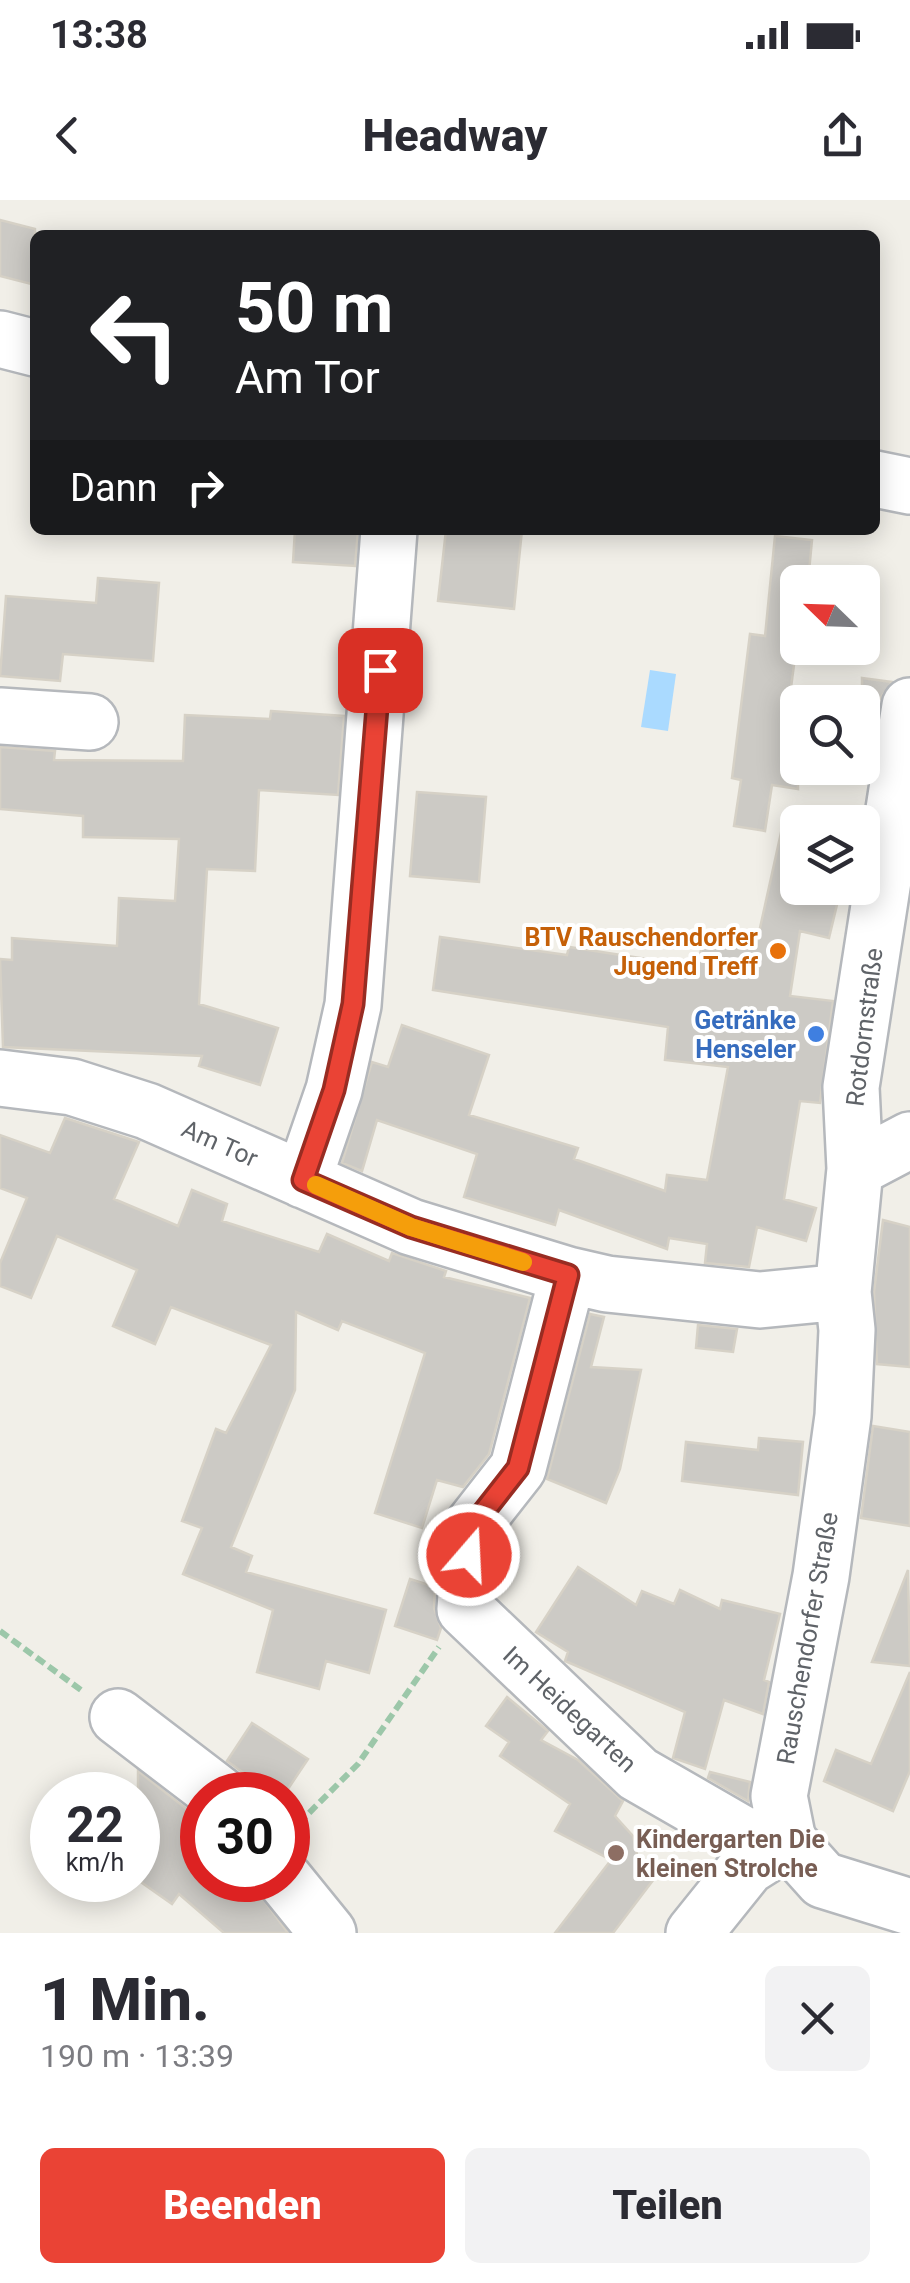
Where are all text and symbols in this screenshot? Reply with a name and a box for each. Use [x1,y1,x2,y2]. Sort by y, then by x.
text: 13:38 [50,13,148,57]
icon: back [40,108,95,163]
icon: share [815,108,870,163]
text: Headway [363,109,547,162]
text: 50 m [235,267,393,349]
icon: left [70,270,200,400]
text: Am Tor [235,351,380,404]
icon: right [178,460,233,515]
text: Dann [70,466,158,510]
north arrow [780,565,880,665]
map controls [780,565,880,905]
pin [338,628,423,713]
icon: arrive [353,643,408,698]
button: search [780,685,880,785]
button: layers [780,805,880,905]
place label: BTV Rauschendorfer Jugend Treff [524,923,758,981]
marker: BTV Rauschendorfer Jugend Treff [767,940,789,962]
street label: Rotdornstraße [840,946,889,1108]
place label: Getränke Henseler [694,1006,796,1064]
marker: Getränke Henseler [805,1023,827,1045]
street label: Am Tor [177,1114,263,1173]
position arrow [417,1503,521,1607]
street label: Rauschendorfer Straße [771,1510,844,1767]
street label: Im Heidegarten [497,1640,642,1778]
speed limit sign: 30 [180,1772,310,1902]
text: 22 [66,1796,124,1854]
place label: Kindergarten Die kleinen Strolche [636,1825,825,1883]
marker: Kindergarten Die kleinen Strolche [605,1842,627,1864]
text: km/h [66,1848,124,1877]
text: 1 Min. [40,1964,210,2035]
button: close [765,1966,870,2071]
text: 190 m · 13:39 [40,2037,234,2075]
button: Beenden [40,2148,445,2263]
button: Teilen [465,2148,870,2263]

